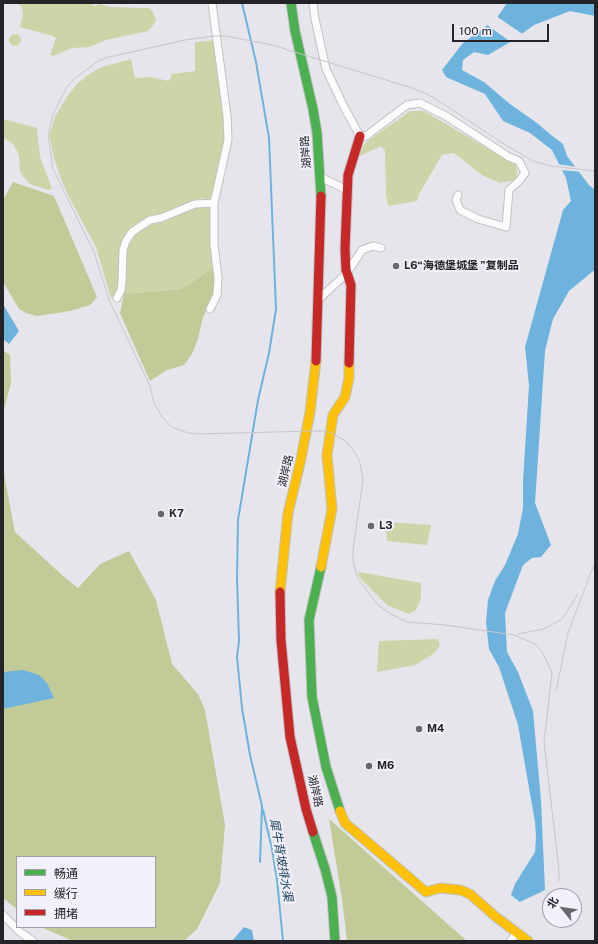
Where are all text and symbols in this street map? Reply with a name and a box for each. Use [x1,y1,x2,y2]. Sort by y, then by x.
scale bar [454,16,551,42]
text: 100 m [459,24,492,38]
street label: 湖岸路 [298,135,314,169]
place label: L6“海德堡城堡 ”复制品 [404,259,519,273]
marker: L6“海德堡城堡 ”复制品 [391,261,401,271]
street label: 湖岸路 [276,453,296,489]
place label: K7 [169,507,184,521]
marker: K7 [156,509,166,519]
place label: L3 [379,519,393,533]
marker: L3 [366,521,376,531]
place label: M4 [427,722,444,736]
marker: M4 [414,724,424,734]
place label: M6 [377,759,394,773]
marker: M6 [364,761,374,771]
street label: 湖岸路 [305,773,325,809]
water label: 犀牛背坡排水渠 [267,817,295,903]
legend [16,856,156,928]
text: 畅通 [54,867,78,881]
text: 缓行 [54,887,78,901]
north arrow [542,888,582,928]
text: 北 [545,895,560,910]
text: 拥堵 [54,907,78,921]

